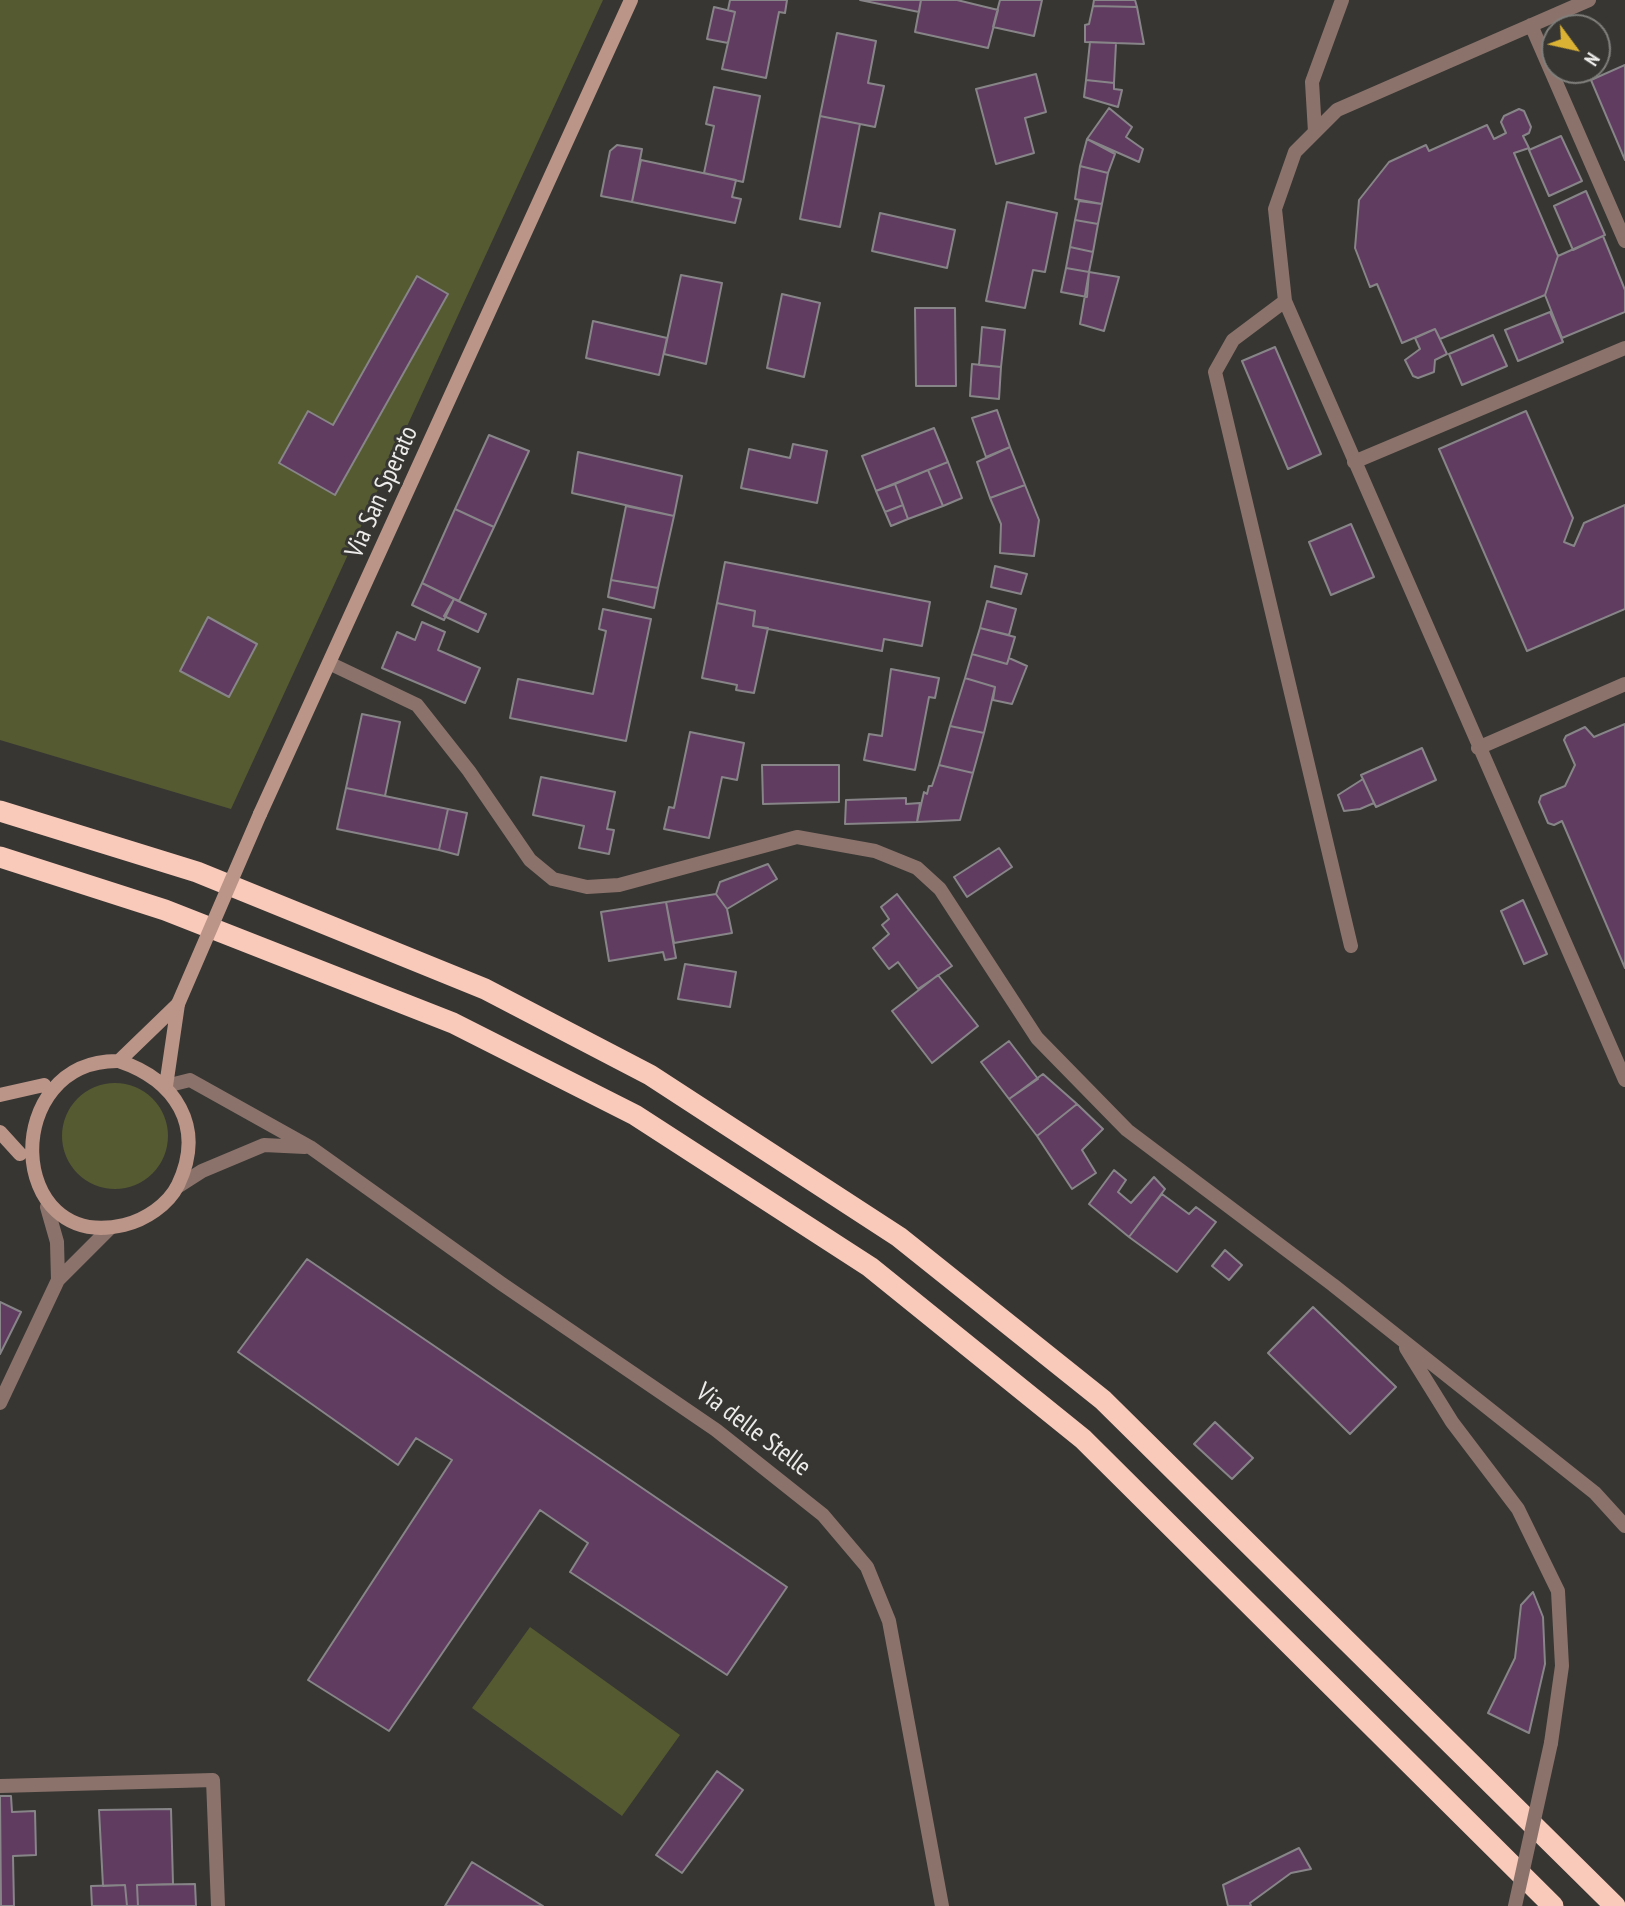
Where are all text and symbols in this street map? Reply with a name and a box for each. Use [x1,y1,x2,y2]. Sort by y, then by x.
north arrow [1541,14,1611,84]
text: N [1579,49,1605,70]
street label: Via San Sperato [339,421,425,563]
street label: Via delle Stelle [689,1377,817,1483]

